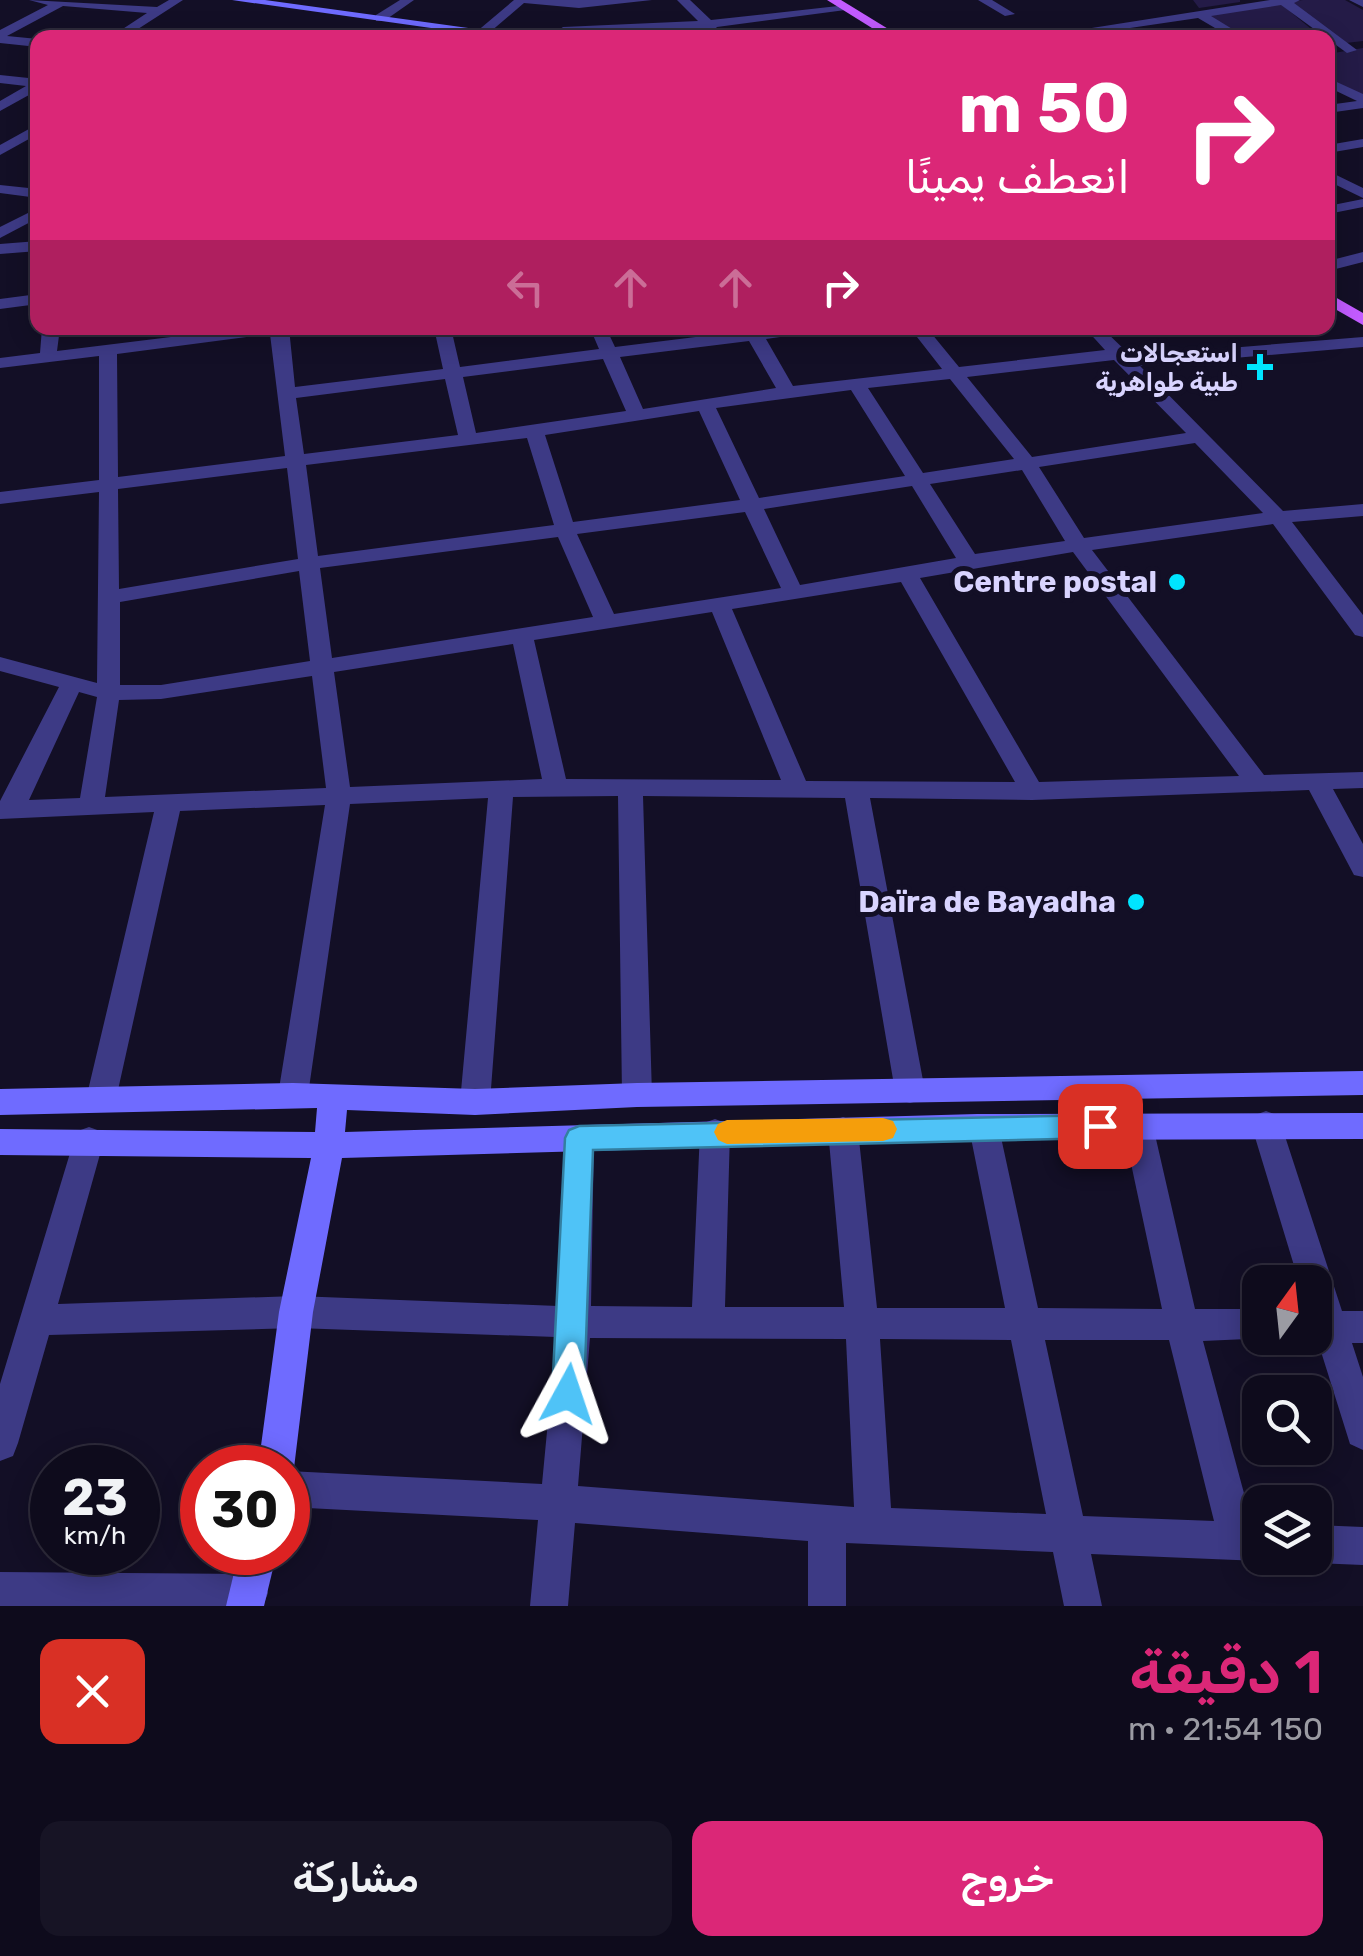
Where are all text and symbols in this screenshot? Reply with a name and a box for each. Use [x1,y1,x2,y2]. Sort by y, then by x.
text: 50 m [958,67,1130,150]
icon: right [1165,70,1295,200]
text: انعطف يمينًا [905,151,1130,204]
icon: left [498,260,553,315]
icon: ahead [603,260,658,315]
icon: ahead [708,260,763,315]
icon: right [813,260,868,315]
place label: استعجالات طبية طواهرية [1095,339,1238,397]
marker: استعجالات طبية طواهرية [1247,354,1273,380]
place label: Centre postal [953,564,1157,600]
marker: Centre postal [1166,571,1188,593]
place label: Daïra de Bayadha [858,884,1116,920]
marker: Daïra de Bayadha [1125,891,1147,913]
pin [1058,1084,1143,1169]
icon: arrive [1073,1099,1128,1154]
north arrow [1242,1265,1332,1355]
map controls [1242,1265,1332,1575]
position arrow [516,1342,620,1446]
button: search [1242,1375,1332,1465]
speed limit sign: 30 [180,1445,310,1575]
text: 23 [62,1468,128,1528]
button: layers [1242,1485,1332,1575]
text: km/h [64,1521,126,1550]
text: 1 دقيقة [1129,1637,1323,1708]
button: close [40,1639,145,1744]
text: 150 m · 21:54 [1128,1710,1323,1748]
button: مشاركة [40,1821,672,1936]
button: خروج [692,1821,1323,1936]

